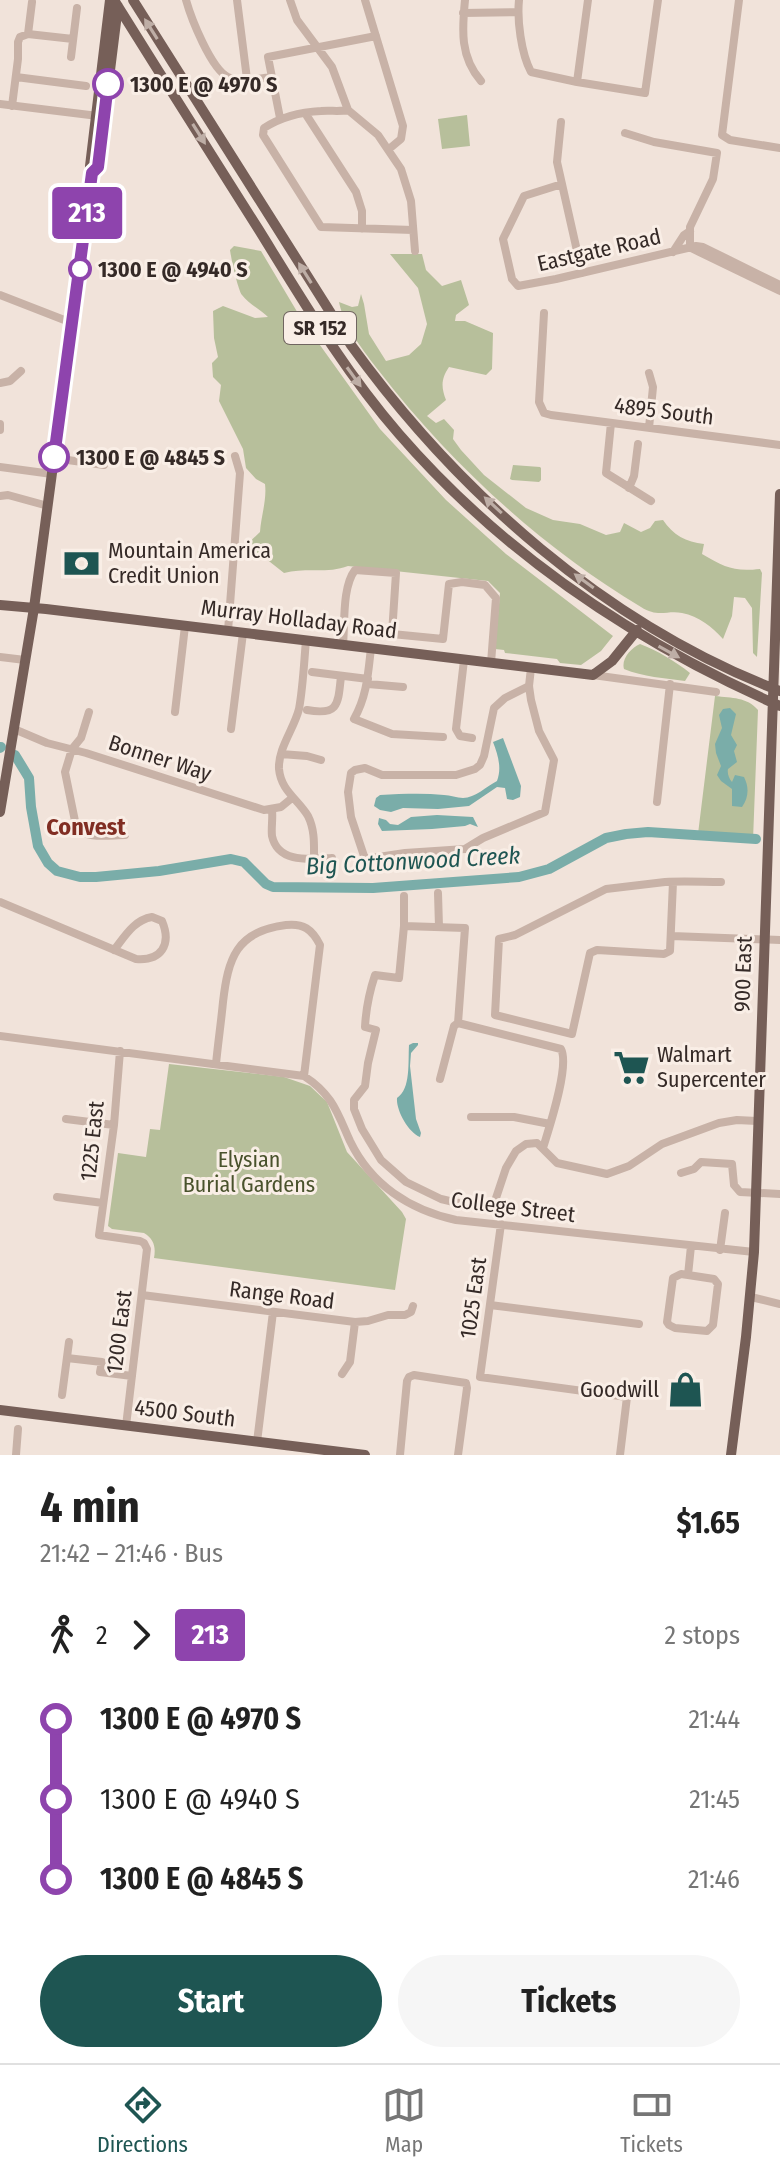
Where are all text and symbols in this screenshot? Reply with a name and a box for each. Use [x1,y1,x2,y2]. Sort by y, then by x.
one-way arrow [145,18,159,40]
marker: 1300 E @ 4970 S [93,69,123,99]
place label: 1300 E @ 4970 S [130,71,277,98]
one-way arrow [191,123,205,145]
line badge: 213 [41,187,133,239]
text: 213 [68,196,106,229]
street label: Eastgate Road [535,223,663,277]
place label: 1300 E @ 4940 S [98,256,248,283]
marker: 1300 E @ 4940 S [69,258,91,280]
one-way arrow [298,262,312,284]
road number: SR 152 [284,312,356,344]
one-way arrow [346,366,361,387]
street label: 4895 South [613,392,715,430]
marker: 1300 E @ 4845 S [39,442,69,472]
place label: 1300 E @ 4845 S [76,444,225,471]
one-way arrow [483,497,502,515]
place label: Mountain America Credit Union [108,537,271,589]
bank icon: Mountain America Credit Union [63,544,101,582]
one-way arrow [574,574,595,590]
street label: Murray Holladay Road [199,594,399,644]
one-way arrow [658,645,680,659]
street label: Bonner Way [105,729,215,787]
district label: Convest [46,813,126,841]
water label: Big Cottonwood Creek [305,841,521,881]
street label: 900 East [728,935,758,1012]
place label: Walmart Supercenter [657,1041,766,1093]
supermarket icon: Walmart Supercenter [612,1048,650,1086]
street label: 1225 East [74,1099,110,1182]
park label: Elysian Burial Gardens [183,1146,315,1198]
street label: College Street [449,1186,577,1228]
street label: 1025 East [454,1255,492,1341]
street label: Range Road [228,1275,336,1315]
street label: 1200 East [101,1288,138,1375]
shop icon: Goodwill [666,1370,704,1408]
place label: Goodwill [580,1376,659,1403]
street label: 4500 South [133,1393,237,1433]
text: 4 min [40,1481,140,1534]
text: $1.65 [677,1505,740,1541]
text: 21:42 – 21:46 · Bus [40,1538,223,1569]
icon: walk [40,1613,84,1657]
icon: forward [119,1613,163,1657]
text: 213 [191,1618,229,1651]
text: 2 [96,1620,107,1651]
text: 2 stops [665,1620,740,1651]
text: 1300 E @ 4970 S [100,1701,301,1737]
text: 21:44 [688,1704,740,1735]
text: 1300 E @ 4940 S [100,1781,300,1817]
text: 21:45 [689,1784,740,1815]
text: 1300 E @ 4845 S [100,1861,303,1897]
text: 21:46 [688,1864,740,1895]
button: Start [40,1955,382,2047]
button: Tickets [398,1955,740,2047]
tab: Directions [97,2083,188,2158]
tab: Map [382,2083,426,2158]
tab: Tickets [620,2083,683,2158]

